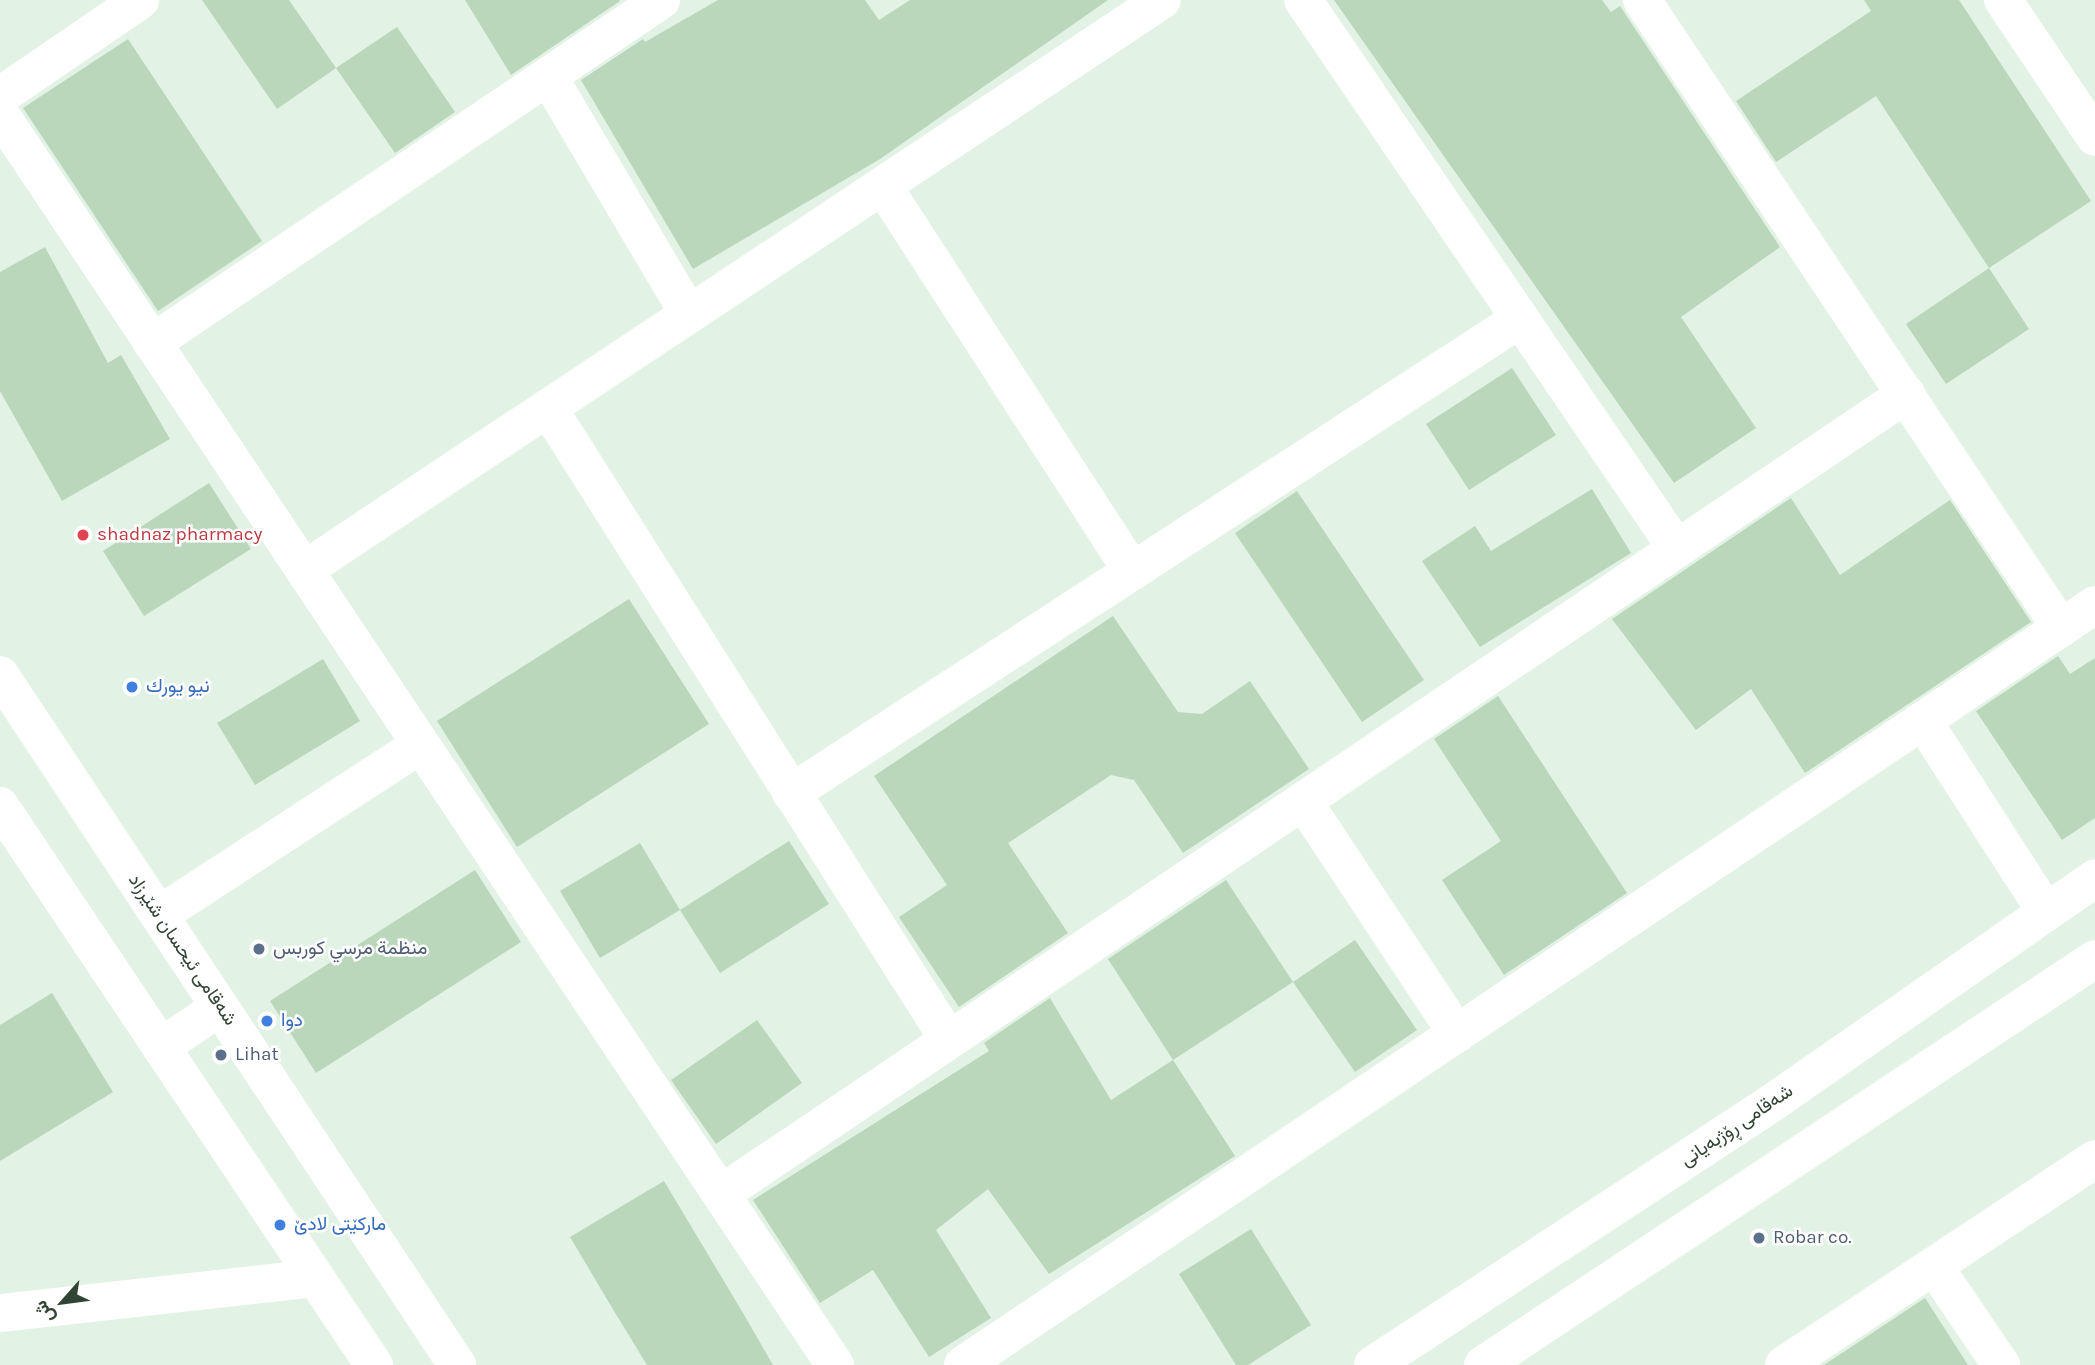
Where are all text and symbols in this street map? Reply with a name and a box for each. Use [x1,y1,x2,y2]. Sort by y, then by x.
place label: shadnaz pharmacy [97,524,262,546]
marker: shadnaz pharmacy [75,527,91,543]
place label: نيو يورك [146,676,210,698]
marker: نيو يورك [124,679,140,695]
street label: شەقامی ئیحسان شێرزاد [123,870,241,1030]
place label: منظمة مرسي كوربس [273,938,427,960]
marker: منظمة مرسي كوربس [251,941,267,957]
place label: دوا [281,1010,303,1032]
marker: دوا [259,1013,275,1029]
place label: Lihat [235,1044,279,1066]
marker: Lihat [213,1047,229,1063]
street label: شەقامی ڕۆژبەیانی [1676,1080,1798,1172]
place label: مارکێتی لادێ [294,1214,386,1236]
marker: مارکێتی لادێ [272,1217,288,1233]
place label: Robar co. [1773,1227,1852,1249]
marker: Robar co. [1751,1230,1767,1246]
north arrow [28,1267,98,1337]
text: ش [29,1297,60,1327]

